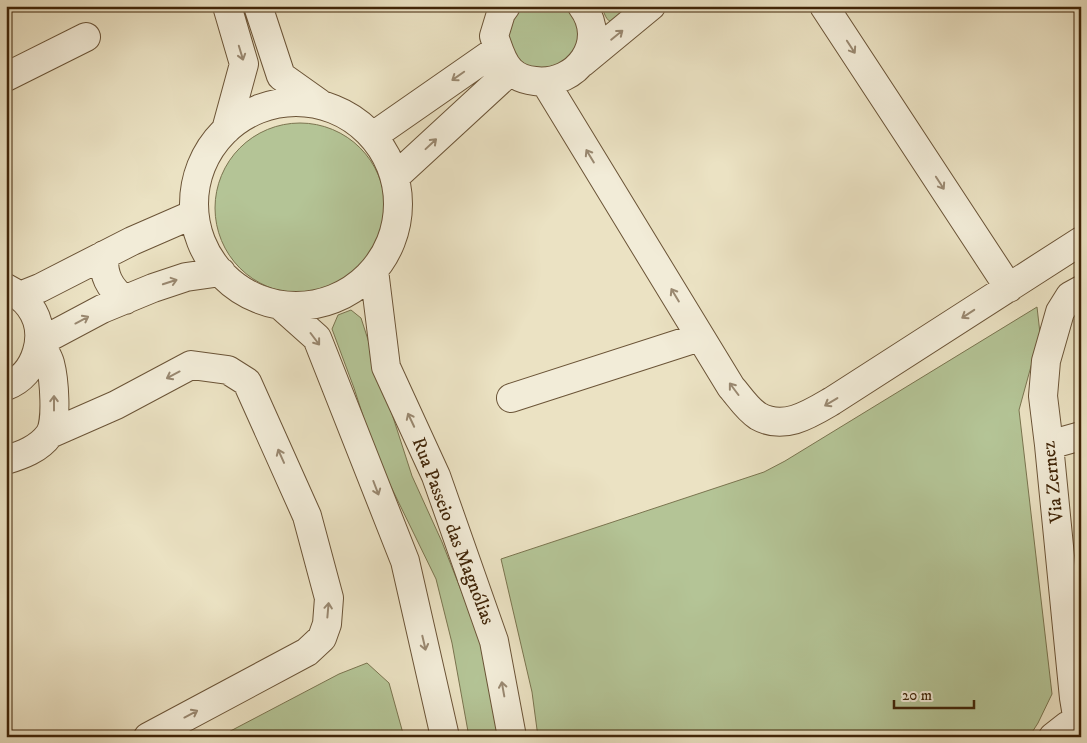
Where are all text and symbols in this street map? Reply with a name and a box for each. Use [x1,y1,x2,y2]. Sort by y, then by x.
one-way arrow [610,29,623,40]
one-way arrow [845,40,856,54]
one-way arrow [236,45,246,61]
one-way arrow [452,71,466,81]
one-way arrow [424,138,437,150]
one-way arrow [584,150,594,164]
one-way arrow [935,176,945,190]
one-way arrow [162,277,178,287]
one-way arrow [669,288,680,302]
one-way arrow [961,310,975,320]
one-way arrow [74,315,89,324]
one-way arrow [309,332,320,345]
one-way arrow [165,370,180,380]
one-way arrow [728,383,739,396]
one-way arrow [49,395,59,411]
one-way arrow [824,397,838,407]
one-way arrow [405,413,415,428]
street label: Rua Passeio das Magnólias [407,434,499,628]
street label: Via Zernez [1037,440,1069,525]
one-way arrow [275,449,285,464]
one-way arrow [372,480,381,496]
one-way arrow [323,603,333,619]
one-way arrow [420,635,429,651]
scale bar [894,678,974,710]
one-way arrow [498,681,507,697]
text: 20 m [902,686,932,705]
one-way arrow [183,709,198,718]

